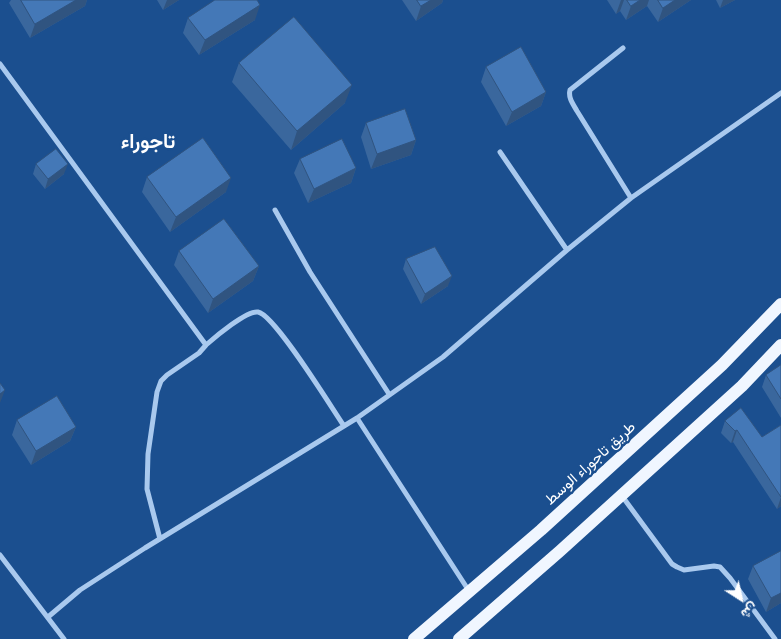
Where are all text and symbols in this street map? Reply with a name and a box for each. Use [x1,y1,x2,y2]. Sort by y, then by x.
district label: تاجوراء [121,129,175,153]
street label: طريق تاجوراء الوسط [541,418,639,508]
north arrow [716,574,766,624]
text: ش [738,600,761,623]

